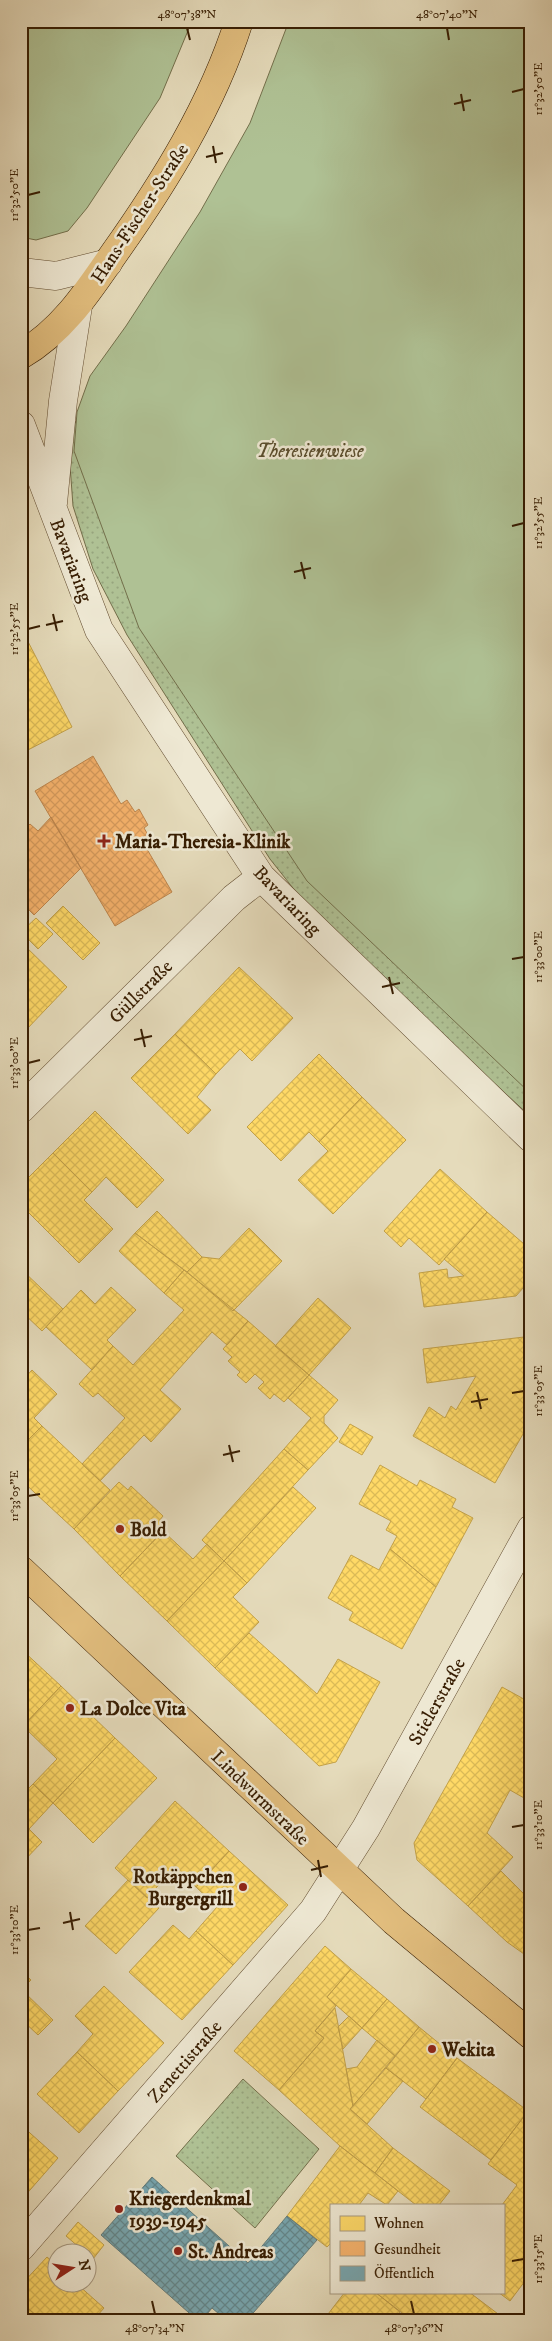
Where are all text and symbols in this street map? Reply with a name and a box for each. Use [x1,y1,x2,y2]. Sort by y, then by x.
text: 48°07'38"N [158,7,217,22]
text: 48°07'40"N [416,7,478,22]
text: 11°32'50"E [531,62,546,115]
street label: Hans-Fischer-Straße [86,139,194,288]
text: 11°32'50"E [7,168,22,221]
park label: Theresienwiese [257,440,364,463]
text: 11°32'55"E [531,496,546,549]
street label: Bavariaring [44,515,97,606]
text: 11°32'55"E [7,602,22,655]
place label: Maria-Theresia-Klinik [115,831,291,854]
marker: Maria-Theresia-Klinik [97,834,111,848]
street label: Bavariaring [248,862,326,941]
text: 11°33'00"E [531,930,546,983]
street label: Güllstraße [104,955,178,1029]
text: 11°33'00"E [7,1036,22,1089]
text: 11°33'05"E [531,1365,546,1417]
text: 11°33'05"E [7,1470,22,1522]
place label: Bold [130,1519,167,1542]
marker: Bold [114,1523,126,1535]
street label: Stielerstraße [404,1654,471,1749]
place label: La Dolce Vita [80,1698,187,1721]
marker: La Dolce Vita [64,1702,76,1714]
street label: Lindwurmstraße [206,1746,314,1851]
text: 11°33'10"E [531,1800,546,1850]
place label: Rotkäppchen Burgergrill [133,1866,234,1911]
marker: Rotkäppchen Burgergrill [237,1881,249,1893]
text: 11°33'10"E [7,1905,22,1955]
street label: Zenettistraße [143,2016,227,2108]
place label: Wekita [441,2039,496,2062]
marker: Wekita [426,2043,438,2055]
place label: Kriegerdenkmal 1939-1945 [129,2188,251,2233]
marker: Kriegerdenkmal 1939-1945 [113,2203,125,2215]
legend [330,2204,504,2294]
text: Wohnen [373,2214,424,2233]
text: 11°33'15"E [531,2234,546,2284]
text: Gesundheit [374,2240,441,2259]
place label: St. Andreas [188,2241,274,2264]
north arrow [48,2244,98,2294]
marker: St. Andreas [172,2245,184,2257]
text: N [74,2258,94,2273]
text: Öffentlich [374,2264,435,2283]
text: 48°07'34"N [125,2321,185,2336]
text: 48°07'36"N [384,2321,444,2336]

